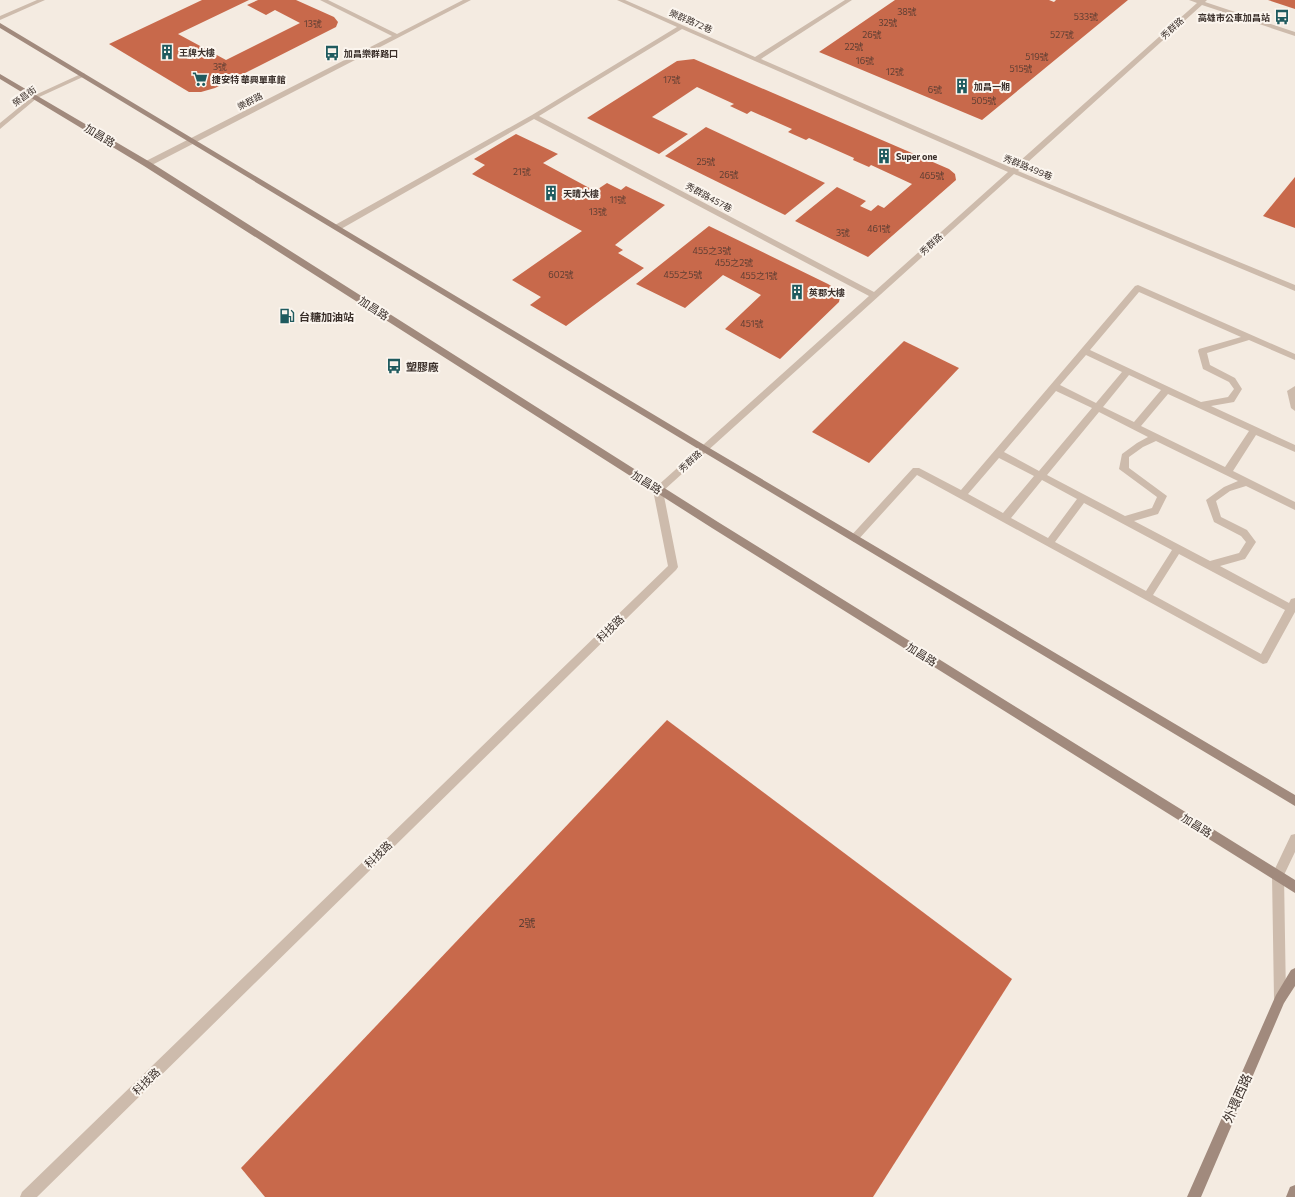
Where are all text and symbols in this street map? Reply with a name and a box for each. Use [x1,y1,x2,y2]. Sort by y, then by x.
house number: 38號 [897,6,917,17]
street label: 樂群路72巷 [668,7,714,35]
bus stop icon: 高雄市公車加昌站 [1273,8,1291,26]
house number: 533號 [1074,11,1098,22]
place label: 高雄市公車加昌站 [1198,12,1270,23]
street label: 秀群路 [1158,15,1186,41]
house number: 32號 [878,17,898,28]
house number: 13號 [304,18,322,29]
house number: 26號 [862,29,882,40]
house number: 527號 [1050,29,1074,40]
house number: 22號 [845,41,863,52]
building icon: 王牌大樓 [158,43,176,61]
bus stop icon: 加昌樂群路口 [323,44,341,62]
place label: 王牌大樓 [179,47,215,58]
place label: 加昌樂群路口 [343,48,398,59]
house number: 519號 [1025,51,1049,62]
house number: 16號 [856,55,874,66]
house number: 3號 [213,61,227,72]
house number: 515號 [1009,63,1033,74]
house number: 12號 [886,66,904,77]
supermarket icon: 捷安特 華興單車館 [191,70,209,88]
place label: 捷安特 華興單車館 [212,74,286,85]
house number: 17號 [663,74,681,85]
building icon: 加昌一期 [953,77,971,95]
place label: 加昌一期 [973,81,1010,92]
street label: 榮昌街 [10,84,38,108]
house number: 6號 [928,84,942,95]
street label: 樂群路 [235,90,265,112]
house number: 505號 [971,95,997,106]
street label: 加昌路 [83,121,117,149]
building icon: Super one [875,147,893,165]
place label: Super one [896,151,938,162]
street label: 秀群路499巷 [1002,152,1054,182]
house number: 25號 [696,156,716,167]
house number: 21號 [513,166,531,177]
house number: 26號 [719,169,739,180]
house number: 465號 [919,170,945,181]
street label: 秀群路457巷 [684,180,734,214]
building icon: 天晴大樓 [542,184,560,202]
place label: 天晴大樓 [563,188,599,199]
house number: 11號 [610,194,626,205]
house number: 13號 [589,206,607,217]
house number: 461號 [867,223,891,234]
house number: 3號 [836,227,850,238]
street label: 秀群路 [917,231,945,257]
house number: 455之3號 [693,245,731,256]
house number: 455之2號 [715,257,753,268]
house number: 602號 [548,269,574,280]
house number: 455之5號 [664,269,702,280]
house number: 455之1號 [740,270,778,281]
building icon: 英郡大樓 [788,283,806,301]
place label: 英郡大樓 [809,287,845,298]
street label: 加昌路 [357,294,391,322]
fuel station icon: 台糖加油站 [278,307,296,325]
place label: 台糖加油站 [299,310,354,323]
house number: 451號 [740,318,764,329]
bus stop icon: 塑膠廠 [385,357,403,375]
place label: 塑膠廠 [406,360,439,373]
street label: 秀群路 [676,448,704,474]
street label: 加昌路 [630,468,664,496]
street label: 科技路 [594,612,626,644]
street label: 加昌路 [905,640,939,668]
street label: 加昌路 [1180,811,1214,839]
street label: 科技路 [362,838,394,870]
house number: 2號 [518,916,536,929]
street label: 科技路 [130,1065,162,1097]
street label: 外環西路 [1219,1071,1255,1125]

